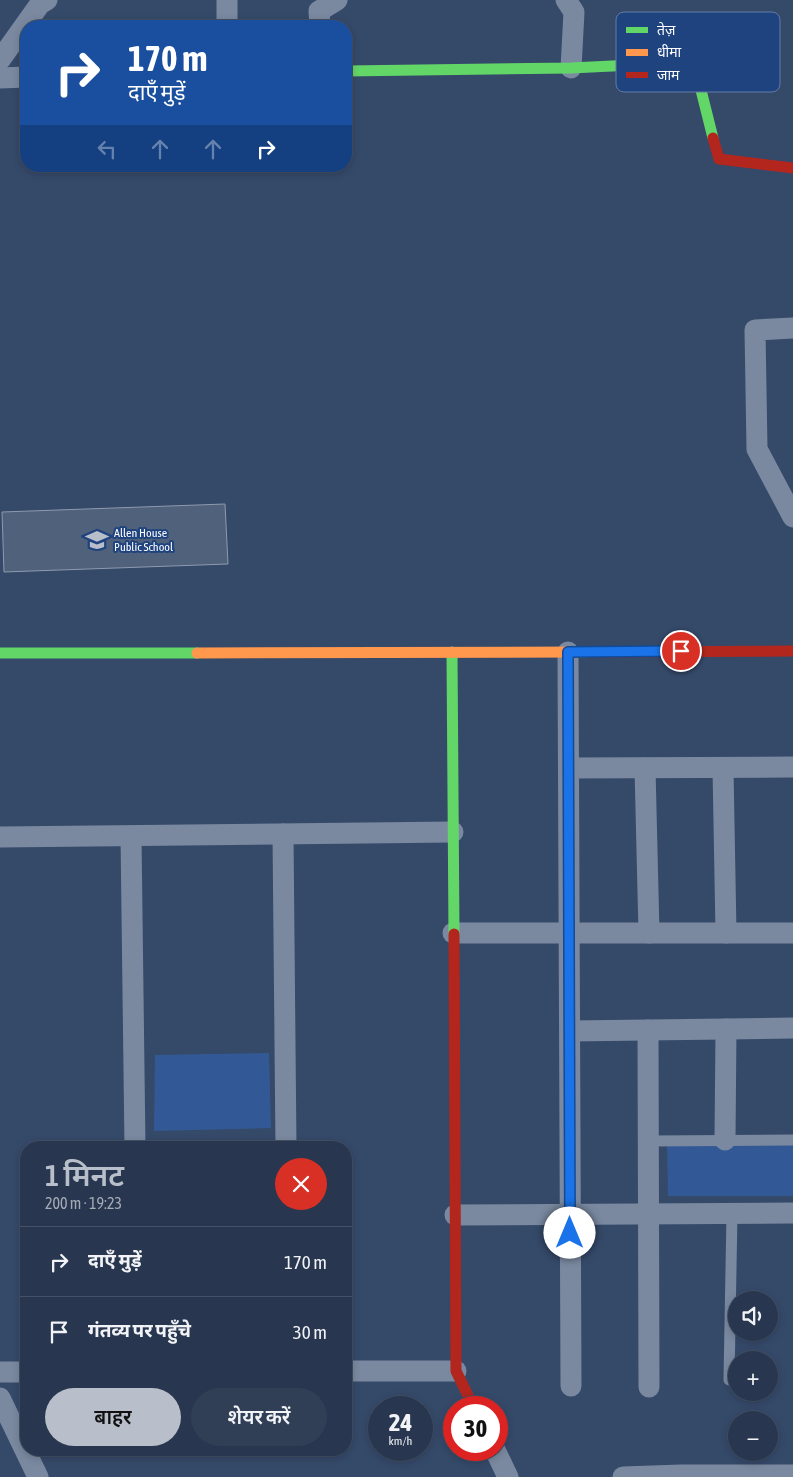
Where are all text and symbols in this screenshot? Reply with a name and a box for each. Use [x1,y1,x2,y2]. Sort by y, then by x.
legend [616,12,780,92]
text: तेज़ [657,21,676,38]
text: 170 m [128,38,207,78]
icon: right [45,40,110,105]
text: धीमा [657,44,682,60]
text: जाम [657,67,680,83]
text: दाएँ मुड़ें [128,79,186,105]
icon: left [93,135,121,163]
icon: ahead [146,135,174,163]
icon: ahead [199,135,227,163]
icon: right [252,135,280,163]
place label: Allen House Public School [114,526,174,554]
school or university icon: Allen House Public School [84,527,110,553]
pin [660,630,702,672]
icon: arrive [667,637,695,665]
text: 1 मिनट [45,1158,124,1192]
button: close [275,1158,327,1210]
text: 200 m · 19:23 [45,1194,122,1212]
position arrow [543,1206,595,1258]
icon: right [45,1248,73,1276]
text: दाएँ मुड़ें [88,1249,142,1271]
text: 170 m [284,1251,327,1273]
map controls [728,1291,778,1461]
button: sound [728,1291,778,1341]
icon: arrive [45,1318,73,1346]
text: गंतव्य पर पहुँचे [88,1319,191,1341]
text: 30 m [293,1321,327,1343]
button: + [728,1351,778,1401]
button: बाहर [45,1388,181,1446]
button: शेयर करें [191,1388,327,1446]
speed limit sign: 30 [443,1396,508,1461]
text: 24 [389,1408,412,1436]
button: − [728,1411,778,1461]
text: km/h [389,1434,412,1448]

